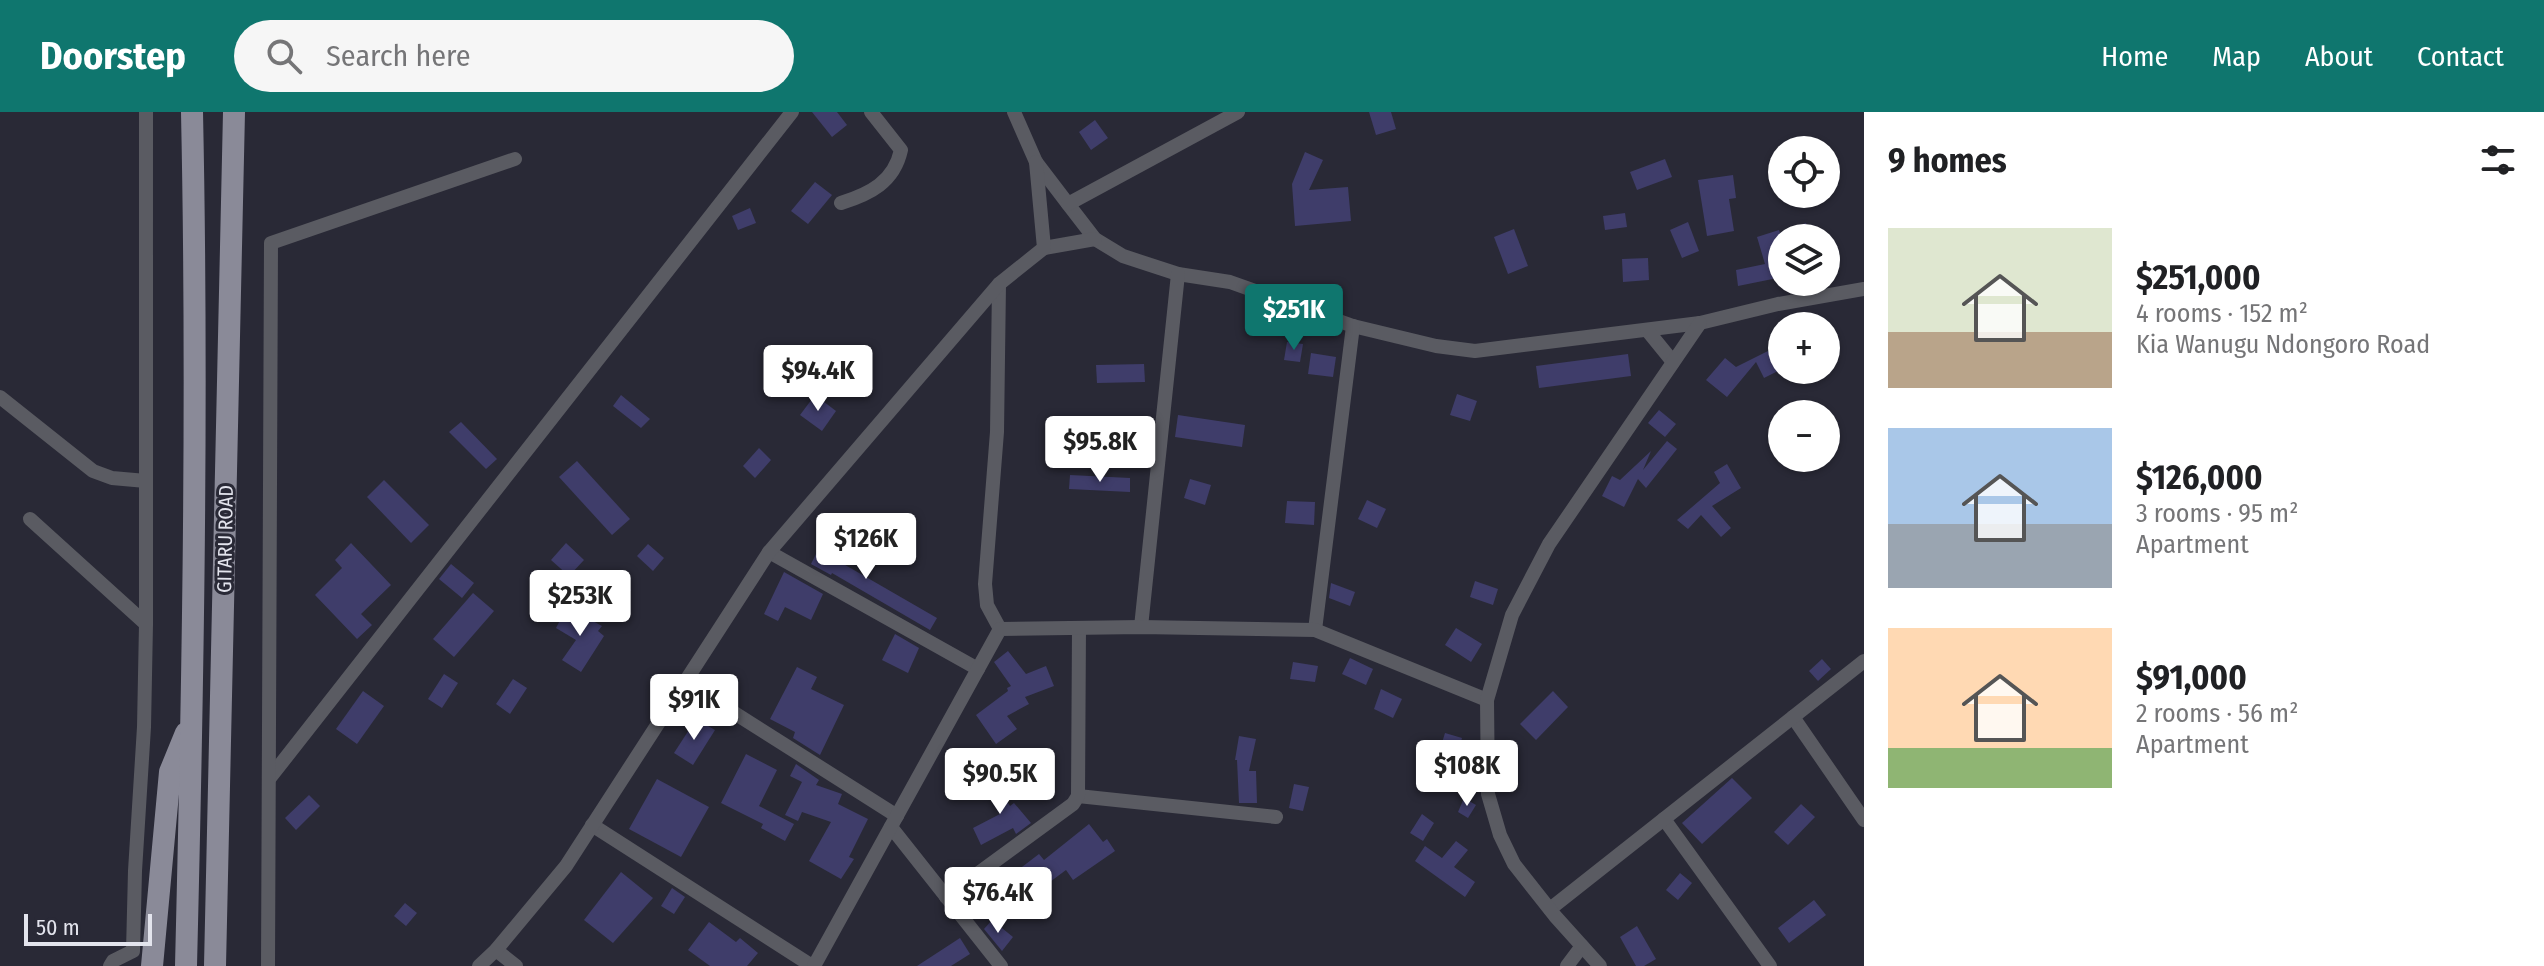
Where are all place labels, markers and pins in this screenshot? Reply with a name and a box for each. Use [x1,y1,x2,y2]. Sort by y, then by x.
pin: $251K [1238,284,1350,352]
pin: $94.4K [753,345,883,413]
pin: $95.8K [1035,416,1165,484]
pin: $126K [810,513,922,581]
pin: $253K [524,570,636,638]
pin: $91K [647,674,741,742]
pin: $108K [1411,740,1523,808]
pin: $90.5K [935,748,1065,816]
pin: $76.4K [933,867,1063,935]

